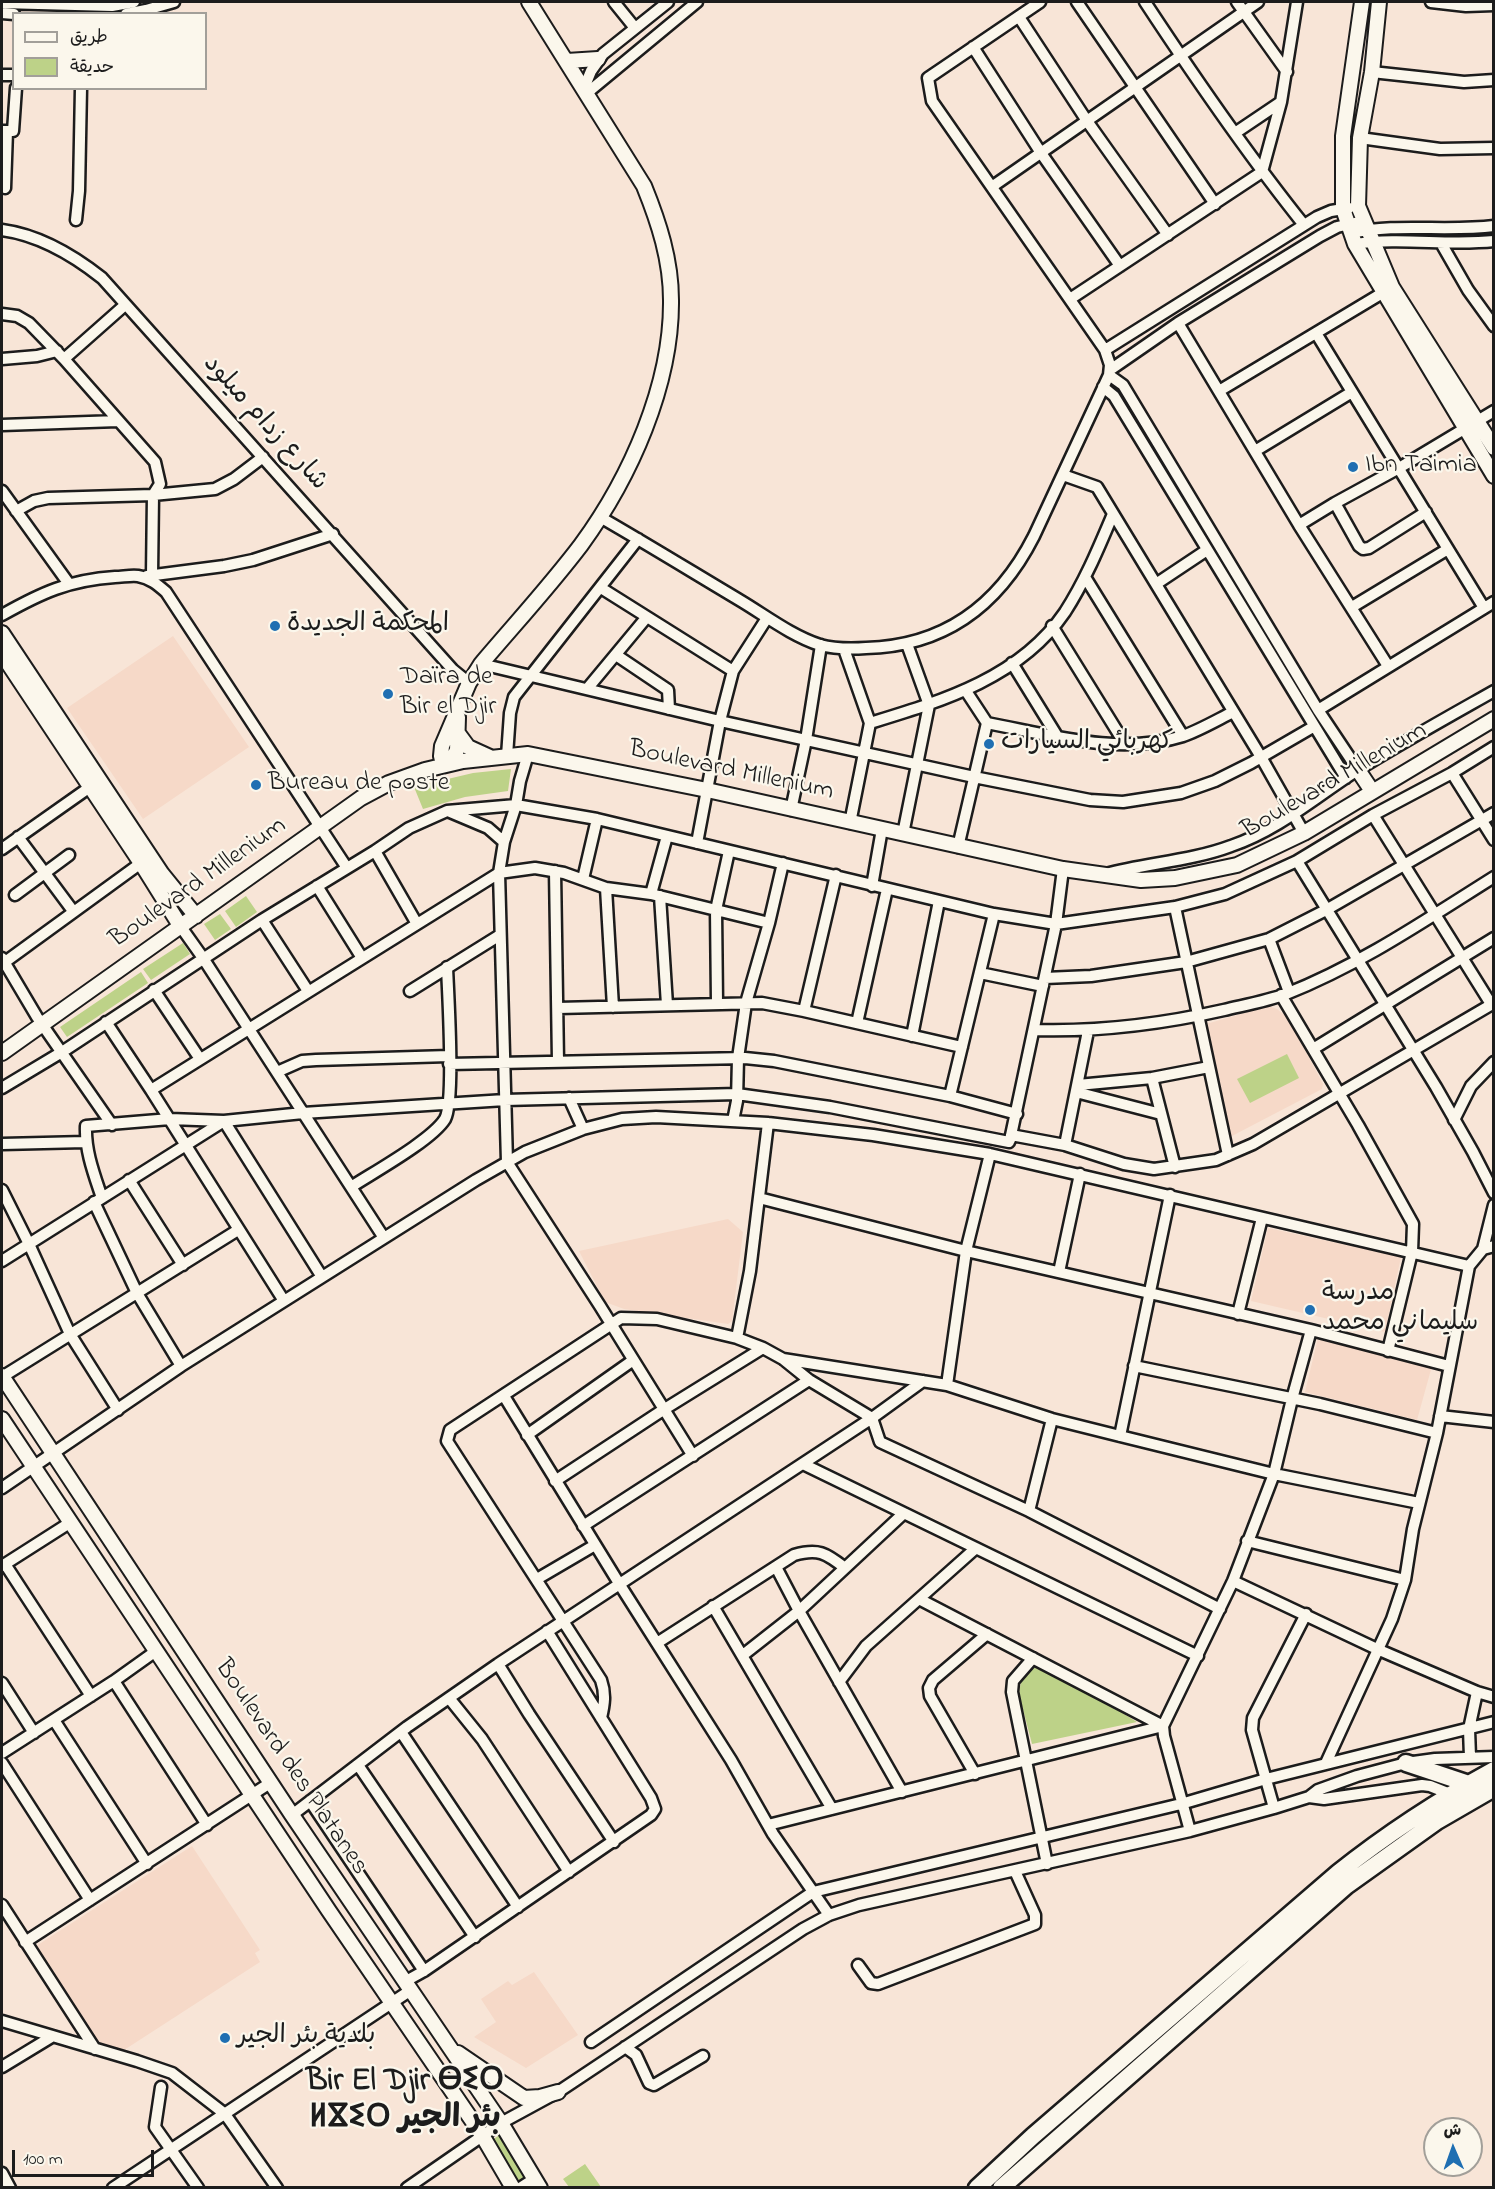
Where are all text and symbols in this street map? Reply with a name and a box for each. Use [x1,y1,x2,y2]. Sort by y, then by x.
legend [12,12,207,90]
text: طريق [70,25,108,51]
text: حديقة [70,55,114,81]
street label: شارع زدام ميلود [195,350,333,498]
place label: Ibn Taimia [1365,451,1477,483]
marker: Ibn Taimia [1346,460,1360,474]
place label: المحكمة الجديدة [287,610,449,642]
marker: المحكمة الجديدة [268,619,282,633]
place label: Daïra de Bir el Djir [400,663,496,724]
marker: Daïra de Bir el Djir [381,687,395,701]
street label: Boulevard Millenium [1237,716,1433,848]
place label: كهربائي السيارات [1001,728,1173,760]
street label: Boulevard Millenium [626,735,836,809]
marker: كهربائي السيارات [982,737,996,751]
place label: Bureau de poste [268,769,449,801]
marker: Bureau de poste [249,778,263,792]
street label: Boulevard Millenium [105,811,293,957]
place label: مدرسة سليماني محمد [1322,1279,1478,1340]
marker: مدرسة سليماني محمد [1303,1303,1317,1317]
street label: Boulevard des Platanes [206,1654,374,1882]
place label: بلدية بئر الجير [237,2022,375,2054]
marker: بلدية بئر الجير [218,2031,232,2045]
district label: Bir El Djir ⴱⵉⵔ ⵍⴵⵉⵔ بئر الجير [306,2065,504,2140]
north arrow [1423,2117,1483,2177]
text: ش [1443,2119,1462,2143]
scale bar [15,2138,158,2176]
text: 100 m [23,2147,63,2173]

